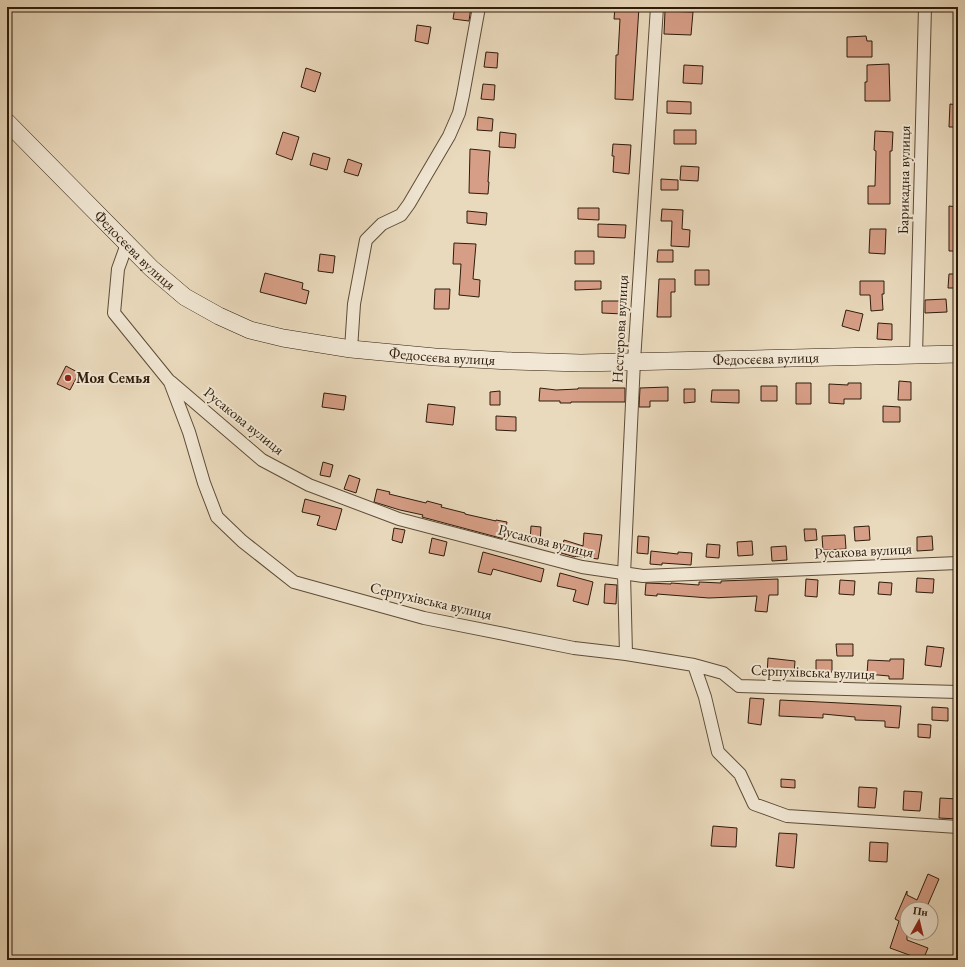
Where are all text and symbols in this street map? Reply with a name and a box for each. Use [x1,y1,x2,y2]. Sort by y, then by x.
street label: Барикадна вулиця [893,125,914,235]
street label: Федосєєва вулиця [90,206,180,294]
street label: Нестерова вулиця [607,274,632,384]
street label: Федосєєва вулиця [388,343,496,369]
street label: Федосєєва вулиця [712,347,820,369]
place label: Моя Семья [76,368,150,387]
marker: Моя Семья [63,373,73,383]
street label: Русакова вулиця [200,382,289,459]
street label: Русакова вулиця [496,519,596,562]
street label: Русакова вулиця [814,538,913,563]
street label: Серпухівська вулиця [368,577,494,624]
street label: Серпухівська вулиця [751,660,876,683]
north arrow [899,901,939,941]
text: Пн [912,903,929,919]

